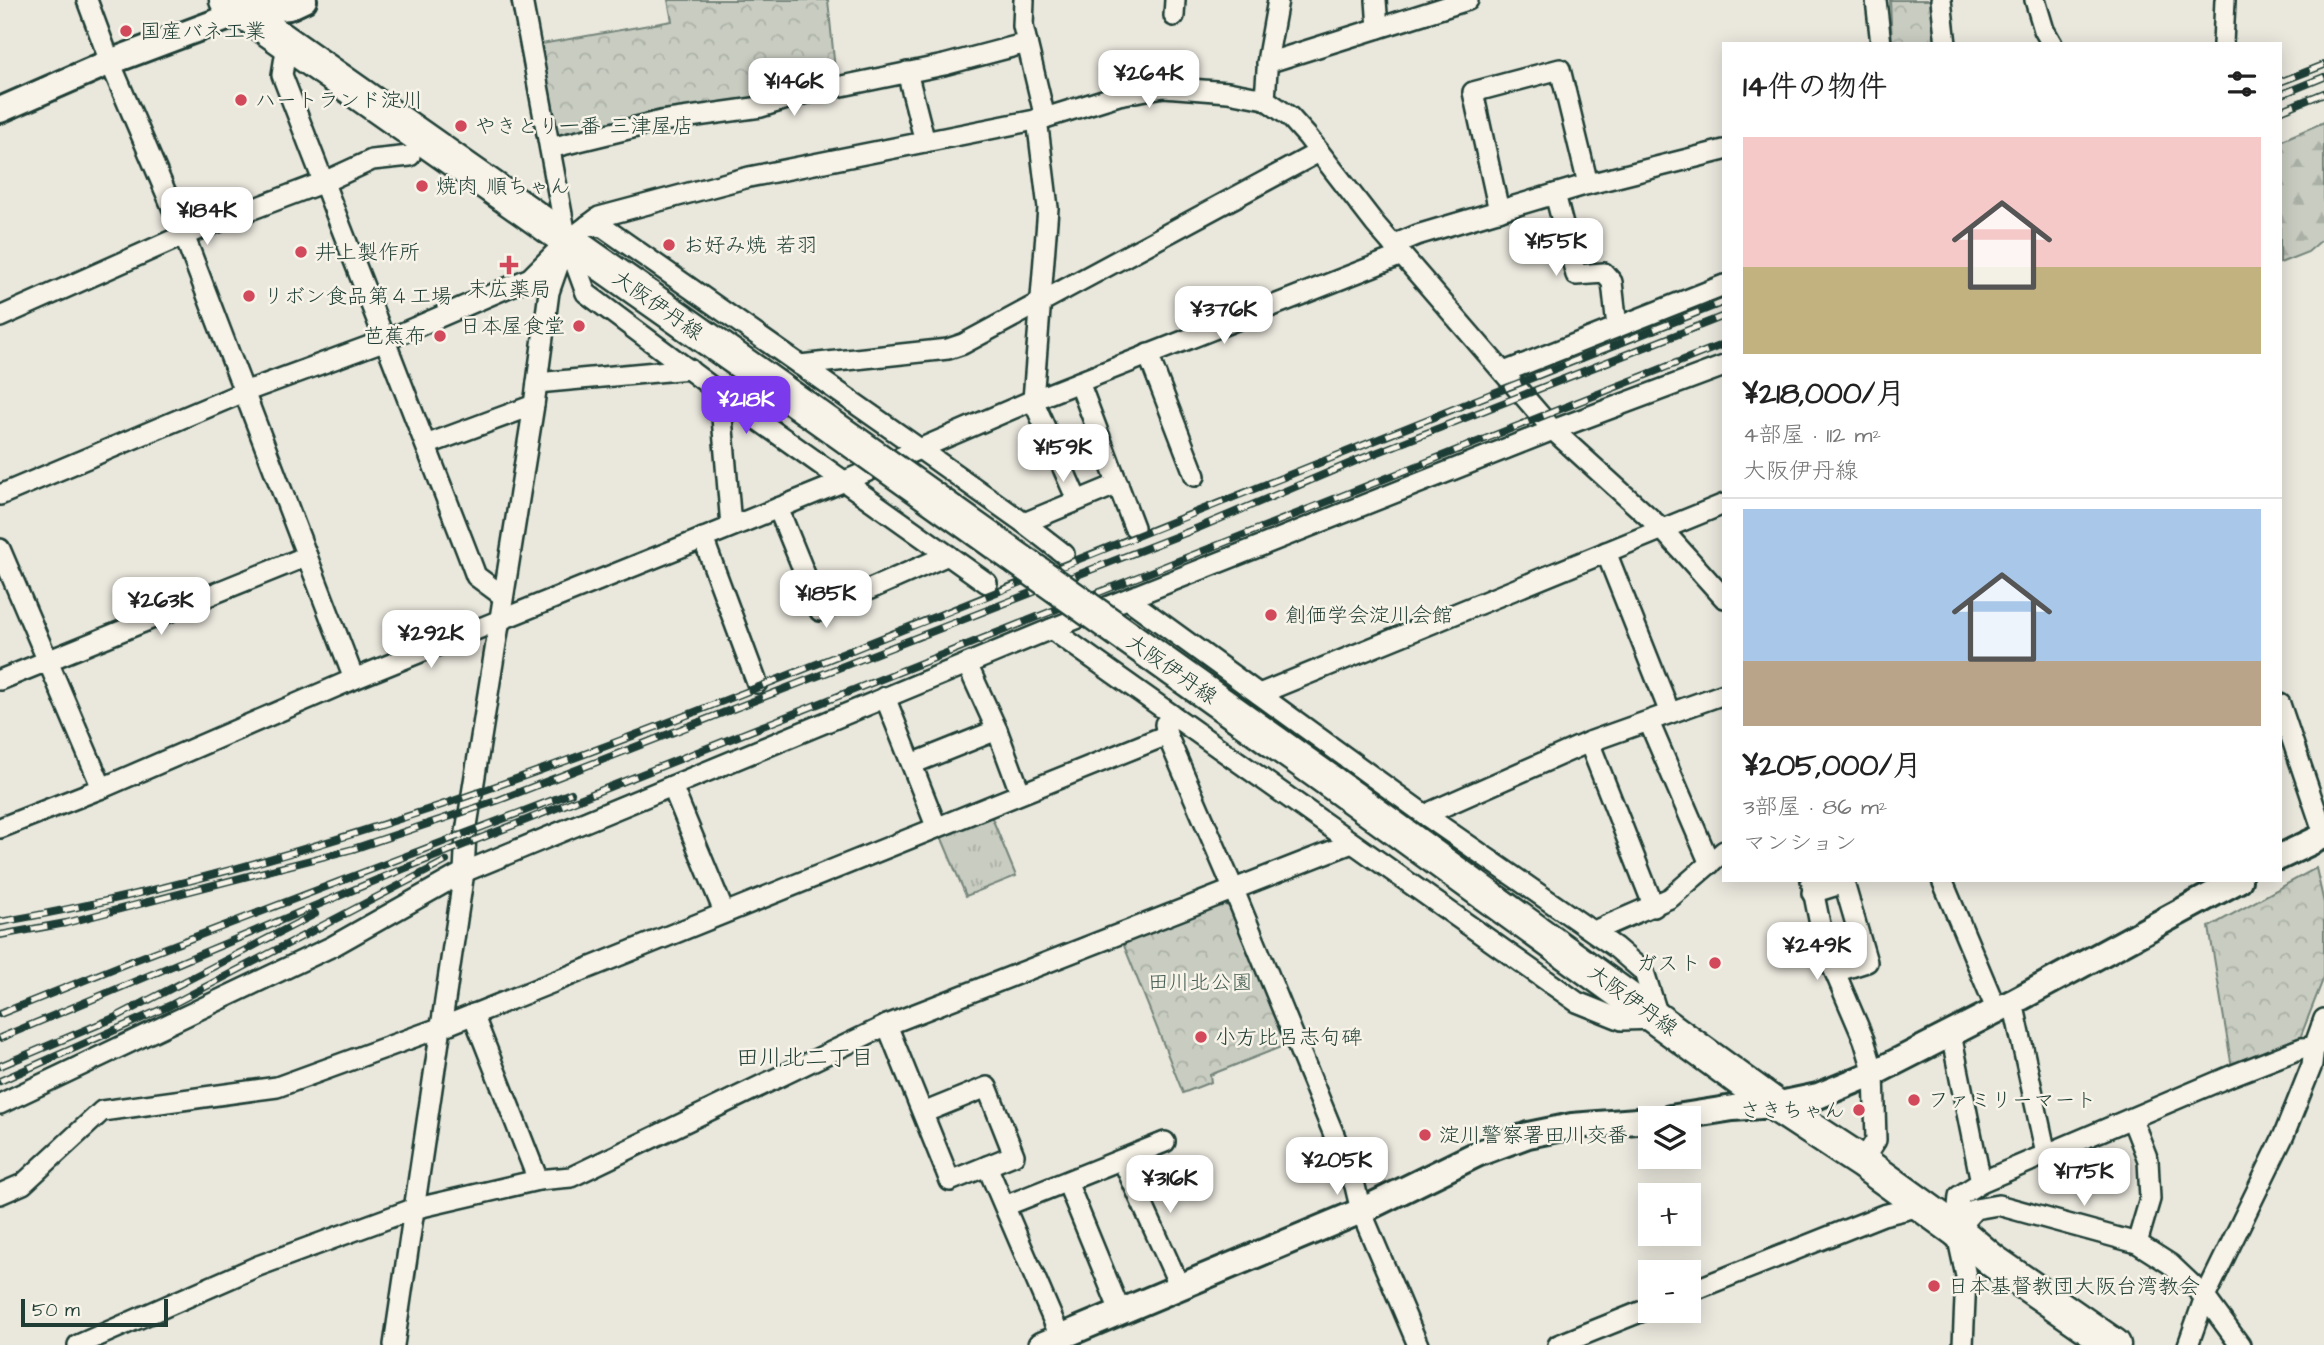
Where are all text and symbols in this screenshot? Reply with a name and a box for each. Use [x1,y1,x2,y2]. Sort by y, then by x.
place label: 国産バネ工業 [140,17,266,46]
marker: 国産バネ工業 [118,23,134,39]
pin: ¥264K [1100,50,1198,110]
text: ¥264K [1114,57,1184,89]
pin: ¥146K [745,58,843,118]
text: ¥146K [764,65,824,97]
icon: filters [2223,65,2261,103]
text: 14件の物件 [1743,66,1887,108]
place label: ハートランド淀川 [255,86,423,115]
marker: ハートランド淀川 [233,92,249,108]
place label: やきとり一番 三津屋店 [475,112,693,141]
marker: やきとり一番 三津屋店 [453,118,469,134]
place label: 焼肉 順ちゃん [436,172,570,201]
marker: 焼肉 順ちゃん [414,178,430,194]
icon: home [1939,182,2065,308]
pin: ¥184K [158,188,256,247]
text: ¥184K [177,194,237,226]
pin: ¥155K [1507,218,1605,278]
text: ¥155K [1525,225,1587,257]
place label: お好み焼 若羽 [683,231,817,260]
marker: お好み焼 若羽 [661,237,677,253]
place label: 井上製作所 [315,238,420,267]
marker: 井上製作所 [293,244,309,260]
marker: 末広薬局 [501,257,517,273]
street label: 大阪伊丹線 [606,263,709,347]
place label: 末広薬局 [467,275,551,304]
place label: リボン食品第４工場 [263,282,452,311]
pin: ¥376K [1175,286,1273,346]
marker: リボン食品第４工場 [241,288,257,304]
text: ¥376K [1191,293,1257,325]
place label: 日本屋食堂 [460,312,565,341]
marker: 日本屋食堂 [571,318,587,334]
place label: 芭蕉布 [363,322,426,351]
marker: 芭蕉布 [432,328,448,344]
text: ¥218,000/月 [1743,373,1905,415]
pin: ¥218K [697,376,795,436]
text: ¥218K [717,383,775,415]
text: 4部屋 · 112 m² [1743,419,1881,451]
pin: ¥159K [1014,424,1112,484]
text: ¥159K [1034,431,1092,463]
text: 大阪伊丹線 [1743,455,1858,487]
icon: home [1939,554,2065,680]
pin: ¥185K [777,570,875,630]
text: ¥185K [796,577,856,609]
pin: ¥263K [112,578,210,637]
text: ¥263K [128,584,194,616]
place label: 創価学会淀川会館 [1285,601,1453,630]
marker: 創価学会淀川会館 [1263,607,1279,623]
pin: ¥292K [382,610,480,670]
text: ¥292K [398,617,464,649]
street label: 大阪伊丹線 [1120,627,1223,711]
text: ¥205,000/月 [1743,745,1922,787]
text: 3部屋 · 86 m² [1743,791,1887,823]
text: マンション [1743,827,1857,859]
pin: ¥249K [1768,922,1866,982]
text: ¥249K [1783,929,1851,961]
place label: ガスト [1636,949,1701,978]
marker: ガスト [1707,955,1723,971]
street label: 大阪伊丹線 [1582,958,1684,1043]
park label: 田川北公園 [1148,968,1253,997]
place label: 小方比呂志句碑 [1215,1023,1362,1052]
marker: 小方比呂志句碑 [1193,1029,1209,1045]
district label: 田川北二丁目 [736,1042,874,1074]
place label: ファミリーマート [1928,1086,2096,1115]
marker: ファミリーマート [1906,1092,1922,1108]
place label: さきちゃん [1740,1096,1845,1125]
marker: さきちゃん [1851,1102,1867,1118]
map controls [1638,1106,1701,1323]
button: layers [1638,1106,1701,1169]
place label: 淀川警察署田川交番 [1439,1121,1628,1150]
marker: 淀川警察署田川交番 [1417,1127,1433,1143]
pin: ¥205K [1288,1138,1386,1197]
text: ¥205K [1302,1144,1372,1176]
pin: ¥175K [2035,1148,2133,1208]
text: ¥175K [2054,1155,2114,1187]
pin: ¥316K [1121,1156,1219,1215]
text: ¥316K [1142,1162,1198,1194]
button: + [1638,1183,1701,1246]
button: − [1638,1260,1701,1323]
place label: 日本基督教団大阪台湾教会 [1948,1272,2200,1301]
marker: 日本基督教団大阪台湾教会 [1926,1278,1942,1294]
scale bar [21,1296,168,1328]
text: 50 m [32,1297,80,1324]

